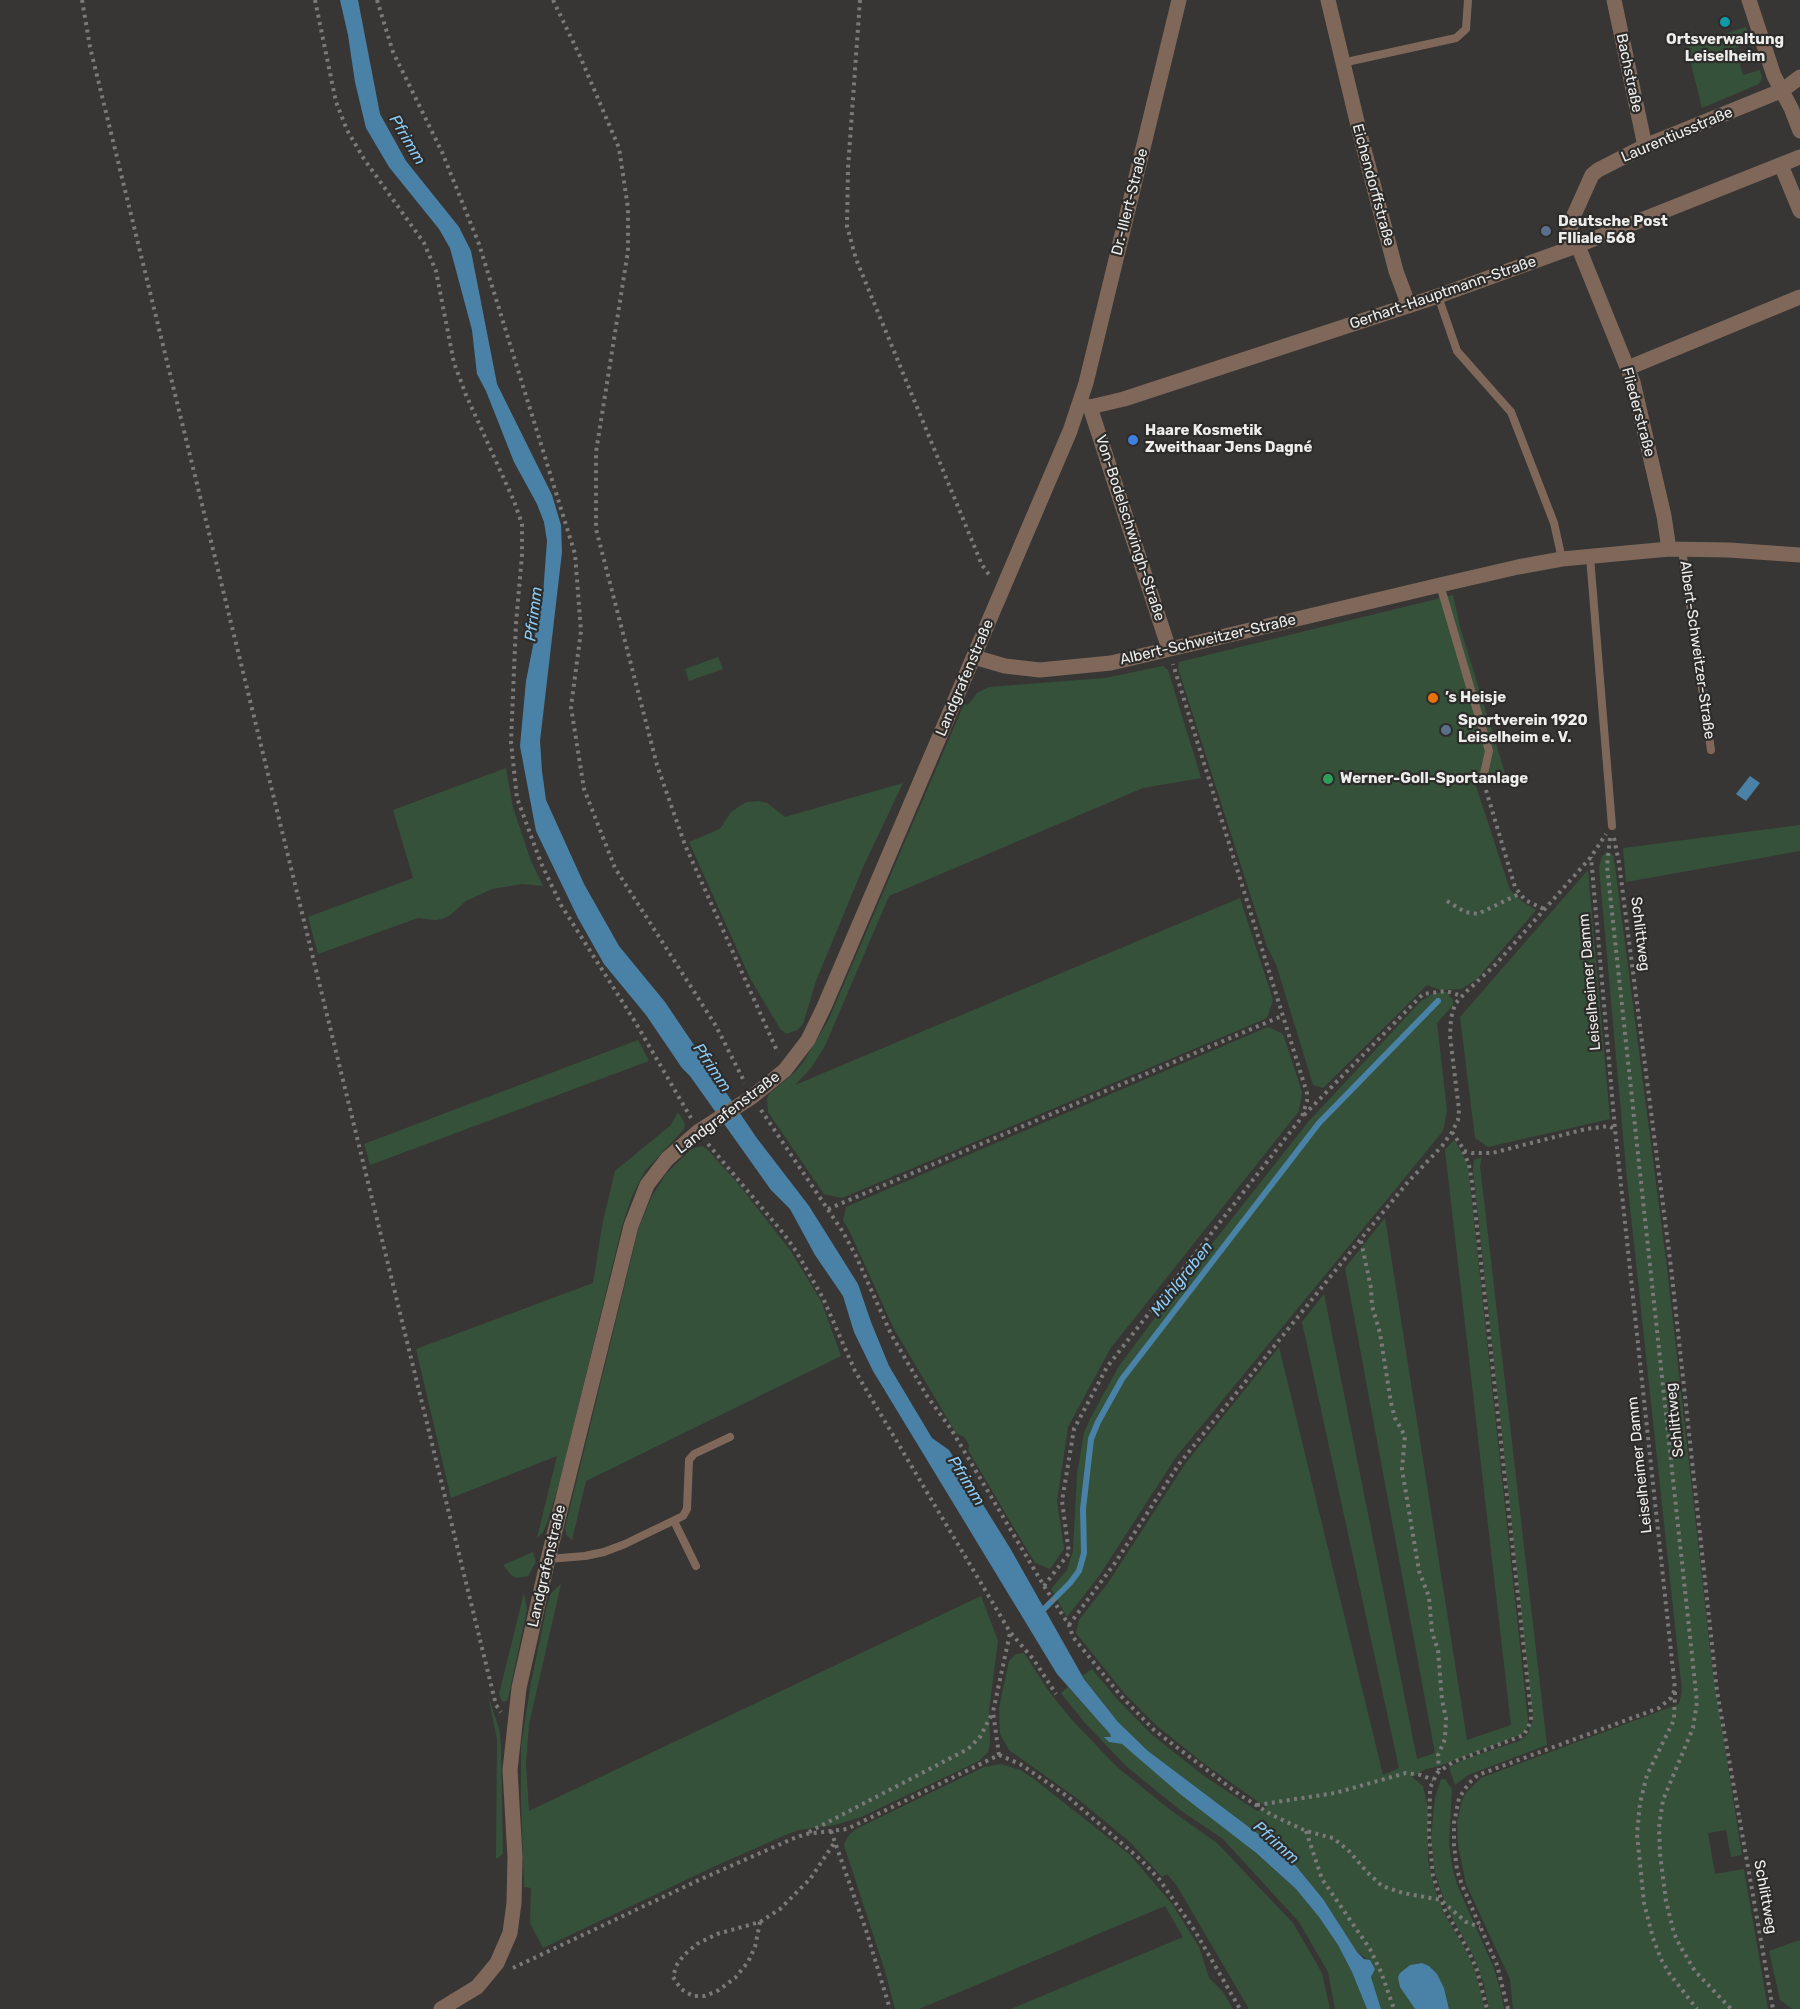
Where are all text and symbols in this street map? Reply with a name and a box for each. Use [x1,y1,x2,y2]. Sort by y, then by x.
marker: Ortsverwaltung Leiselheim [1718,15,1732,29]
place label: Ortsverwaltung Leiselheim [1666,31,1784,66]
street label: Bachstraße [1612,32,1646,114]
street label: Laurentiusstraße [1619,103,1735,167]
water label: Pfrimm [385,112,429,168]
street label: Eichendorffstraße [1348,122,1398,248]
street label: Dr.-Illert-Straße [1108,147,1152,257]
place label: Deutsche Post FIliale 568 [1558,213,1668,248]
marker: Deutsche Post FIliale 568 [1539,224,1553,238]
street label: Gerhart-Hauptmann-Straße [1347,253,1539,333]
street label: Fliederstraße [1617,365,1659,459]
place label: Haare Kosmetik Zweithaar Jens Dagné [1145,422,1312,457]
street label: Von-Bodelschwingh-Straße [1091,433,1169,623]
marker: Haare Kosmetik Zweithaar Jens Dagné [1126,433,1140,447]
street label: Albert-Schweitzer-Straße [1676,560,1718,740]
water label: Pfrimm [521,586,547,642]
street label: Albert-Schweitzer-Straße [1118,611,1298,669]
street label: Landgrafenstraße [932,617,998,739]
place label: ’s Heisje [1445,689,1506,707]
marker: ’s Heisje [1426,691,1440,705]
place label: Sportverein 1920 Leiselheim e. V. [1458,712,1588,747]
marker: Sportverein 1920 Leiselheim e. V. [1439,723,1453,737]
place label: Werner-Goll-Sportanlage [1340,770,1528,788]
marker: Werner-Goll-Sportanlage [1321,772,1335,786]
street label: Schlittweg [1627,896,1653,972]
street label: Leiselheimer Damm [1575,913,1605,1051]
water label: Pfrimm [689,1040,735,1096]
street label: Landgrafenstraße [673,1068,783,1158]
water label: Mühlgraben [1147,1238,1217,1320]
street label: Schlittweg [1662,1382,1688,1458]
street label: Leiselheimer Damm [1624,1396,1656,1534]
water label: Pfrimm [943,1453,989,1509]
street label: Landgrafenstraße [524,1503,570,1629]
water label: Pfrimm [1249,1818,1303,1868]
street label: Schlittweg [1750,1859,1780,1935]

